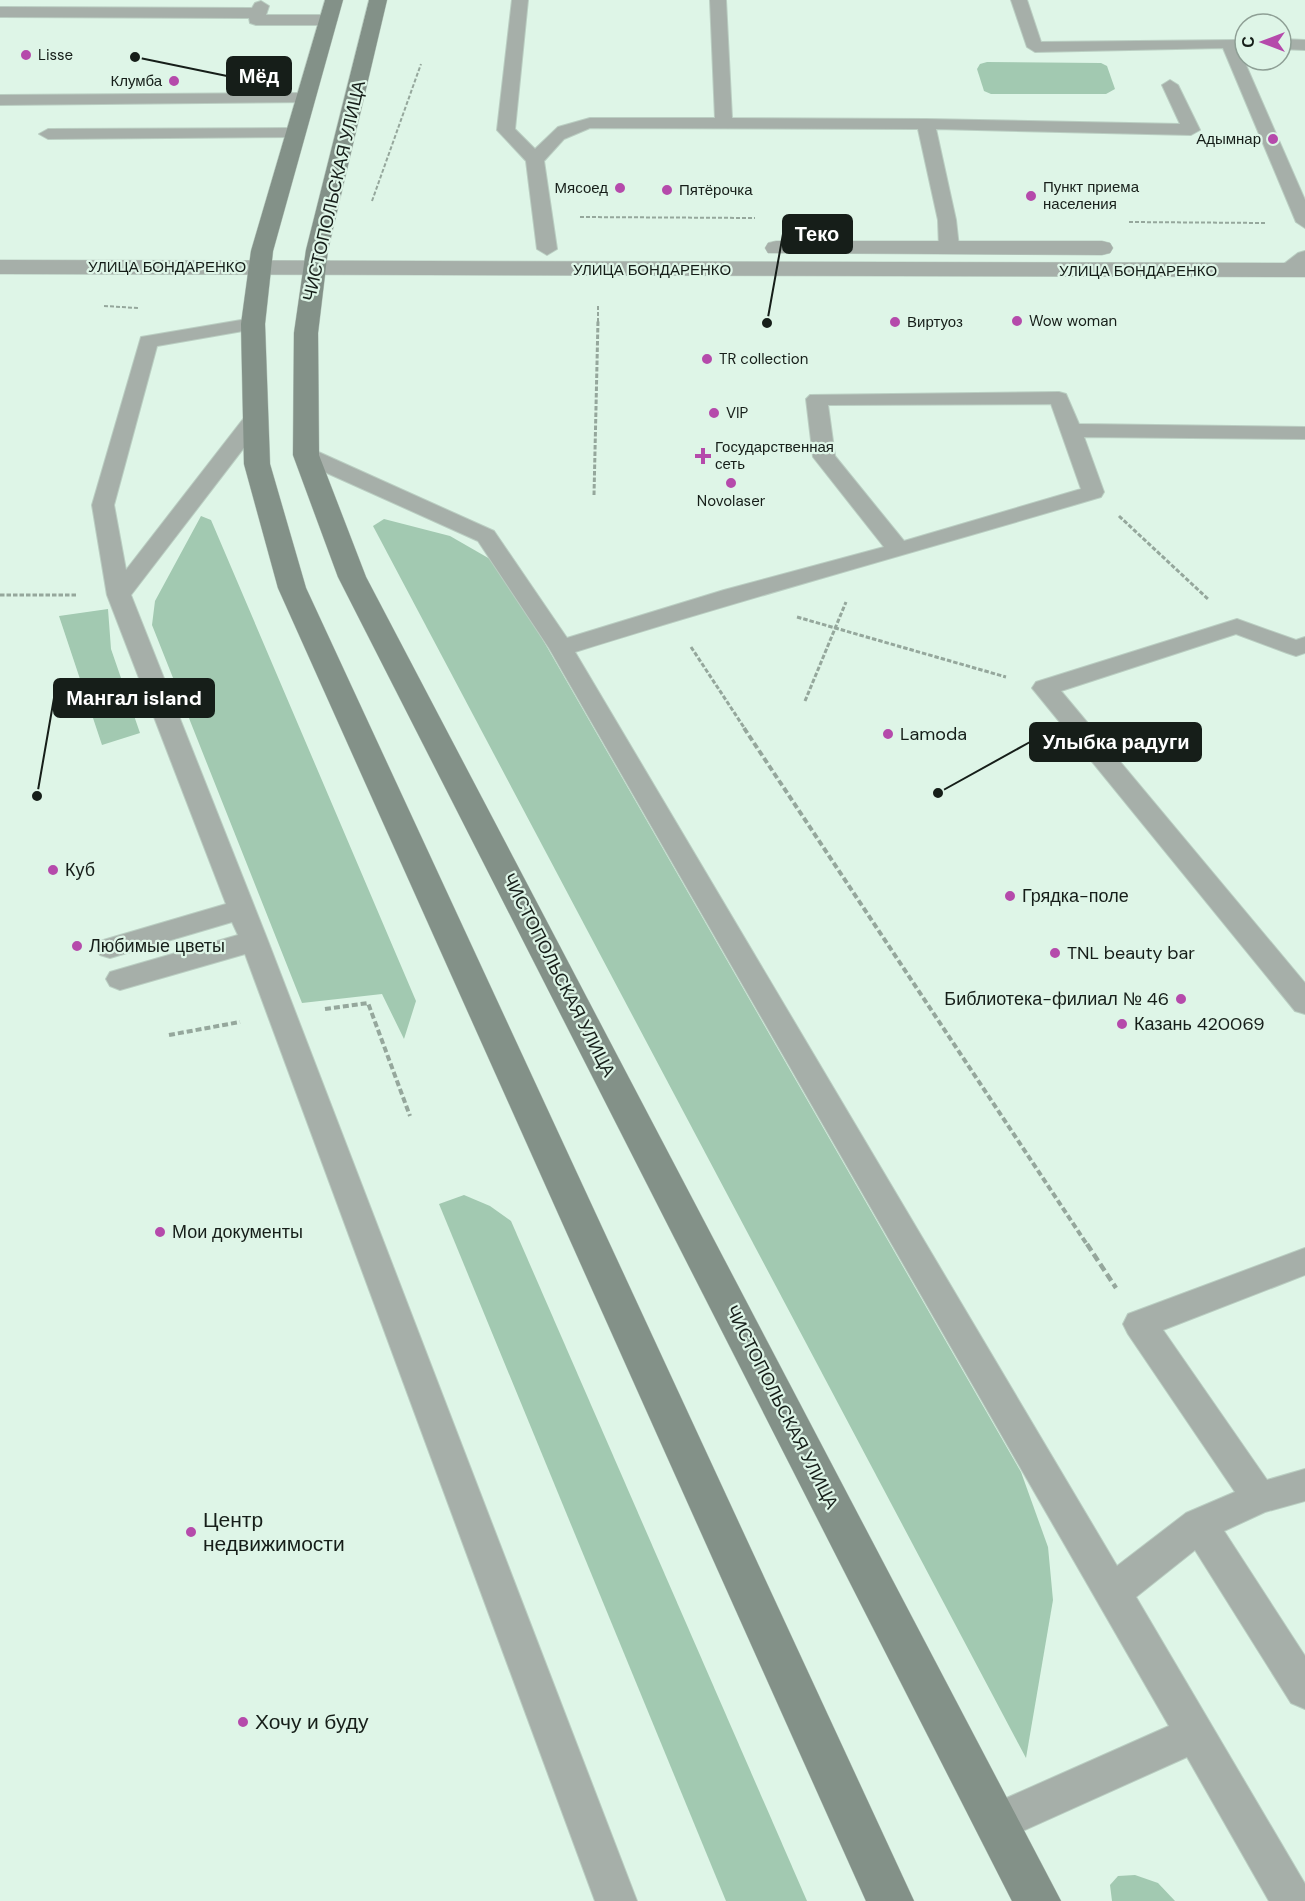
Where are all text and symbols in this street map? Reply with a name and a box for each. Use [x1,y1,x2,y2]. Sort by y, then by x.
north arrow [1233,12,1293,72]
text: С [1238,36,1259,48]
place label: Lisse [38,45,73,65]
marker: Lisse [19,48,33,62]
callout: Мёд [227,57,291,95]
text: Мёд [239,63,280,89]
place label: Клумба [110,71,163,91]
marker: Клумба [167,74,181,88]
street label: ЧИСТОПОЛЬСКАЯ УЛИЦА [297,78,371,304]
place label: Адымнар [1196,129,1261,149]
marker: Адымнар [1266,132,1280,146]
place label: Пункт приема населения [1043,177,1140,214]
place label: Мясоед [555,178,608,198]
place label: Пятёрочка [679,180,753,200]
marker: Мясоед [613,181,627,195]
marker: Пятёрочка [660,183,674,197]
marker: Пункт приема населения [1024,189,1038,203]
callout: Теко [783,215,852,253]
text: Теко [795,221,839,247]
street label: УЛИЦА БОНДАРЕНКО [88,257,246,277]
street label: УЛИЦА БОНДАРЕНКО [573,260,731,280]
street label: УЛИЦА БОНДАРЕНКО [1059,261,1217,281]
place label: Wow woman [1029,311,1117,331]
place label: Виртуоз [907,312,963,332]
marker: Wow woman [1010,314,1024,328]
marker: Виртуоз [888,315,902,329]
place label: TR collection [719,349,808,369]
marker: TR collection [700,352,714,366]
place label: VIP [726,403,749,423]
marker: VIP [707,406,721,420]
place label: Государственная сеть [715,437,834,474]
marker: Государственная сеть [696,449,710,463]
marker: Novolaser [724,476,738,490]
place label: Novolaser [697,491,766,511]
callout: Мангал island [54,679,214,717]
text: Мангал island [66,685,202,711]
place label: Lamoda [900,722,967,746]
callout: Улыбка радуги [1030,723,1201,761]
marker: Lamoda [881,727,895,741]
text: Улыбка радуги [1042,729,1190,755]
place label: Куб [65,858,95,882]
marker: Куб [46,863,60,877]
street label: ЧИСТОПОЛЬСКАЯ УЛИЦА [497,869,621,1081]
place label: Грядка-поле [1022,884,1129,908]
marker: Грядка-поле [1003,889,1017,903]
place label: Любимые цветы [89,934,225,958]
marker: Любимые цветы [70,939,84,953]
place label: TNL beauty bar [1067,941,1195,965]
marker: TNL beauty bar [1048,946,1062,960]
place label: Библиотека-филиал № 46 [944,987,1169,1011]
marker: Библиотека-филиал № 46 [1174,992,1188,1006]
place label: Казань 420069 [1134,1012,1265,1036]
marker: Казань 420069 [1115,1017,1129,1031]
place label: Мои документы [172,1220,303,1244]
marker: Мои документы [153,1225,167,1239]
street label: ЧИСТОПОЛЬСКАЯ УЛИЦА [720,1301,844,1513]
place label: Центр недвижимости [203,1506,345,1558]
marker: Центр недвижимости [184,1525,198,1539]
place label: Хочу и буду [255,1708,369,1736]
marker: Хочу и буду [236,1715,250,1729]

